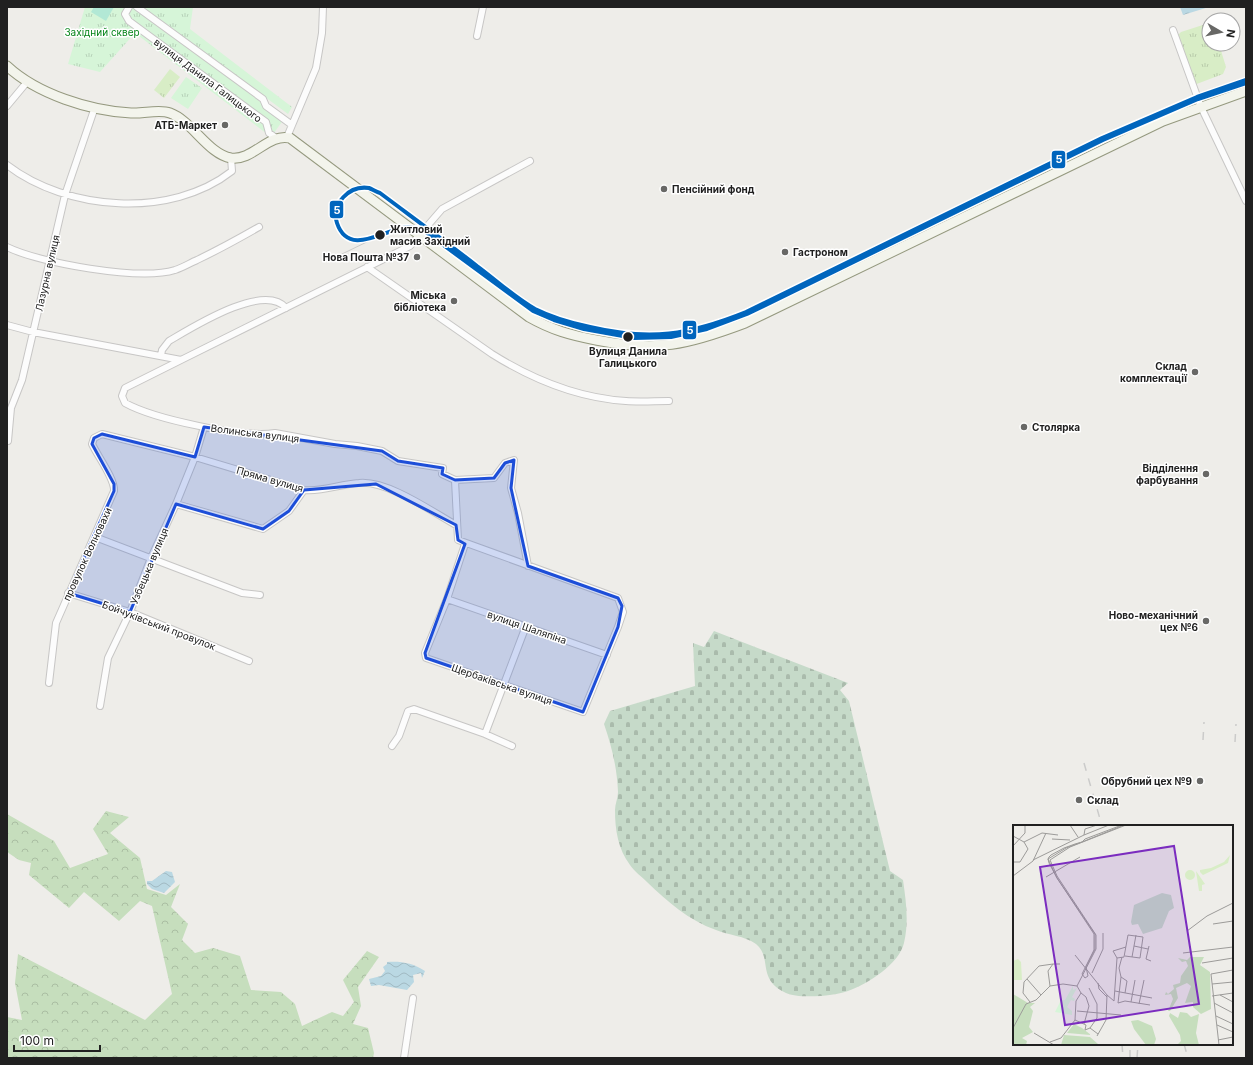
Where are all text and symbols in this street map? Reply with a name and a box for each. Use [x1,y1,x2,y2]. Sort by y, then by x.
north arrow [1201,12,1241,52]
park label: Західний сквер [64,26,140,38]
text: N [1223,28,1238,39]
street label: вулиця Данила Галицького [152,36,264,124]
place label: АТБ-Маркет [155,119,217,131]
marker: АТБ-Маркет [220,120,230,130]
line badge: 5 [1051,150,1066,169]
text: 5 [1055,152,1063,166]
place label: Пенсійний фонд [672,183,755,195]
marker: Пенсійний фонд [659,184,669,194]
line badge: 5 [329,200,344,219]
text: 5 [333,203,341,217]
place label: Житловий масив Західний [390,223,470,247]
marker: Житловий масив Західний [373,228,387,242]
street label: Лазурна вулиця [32,234,62,312]
place label: Гастроном [793,246,848,258]
marker: Гастроном [780,247,790,257]
place label: Нова Пошта №37 [323,251,409,263]
marker: Нова Пошта №37 [412,252,422,262]
place label: Міська бібліотека [394,289,446,313]
marker: Міська бібліотека [449,296,459,306]
line badge: 5 [682,320,697,340]
text: 5 [686,323,694,337]
marker: Вулиця Данила Галицького [621,330,635,344]
place label: Вулиця Данила Галицького [589,345,667,369]
place label: Склад комплектації [1120,360,1188,384]
marker: Склад комплектації [1190,367,1200,377]
place label: Столярка [1032,421,1080,433]
street label: Волинська вулиця [210,422,300,444]
marker: Столярка [1019,422,1029,432]
place label: Відділення фарбування [1136,462,1198,487]
street label: Пряма вулиця [235,464,305,494]
marker: Відділення фарбування [1201,469,1211,479]
street label: провулок Волновахи [60,505,114,603]
street label: Узбецька вулиця [128,526,170,606]
street label: Бойчуківський провулок [101,598,218,652]
street label: вулиця Шаляпіна [486,608,568,646]
place label: Ново-механічний цех №6 [1109,609,1199,633]
marker: Ново-механічний цех №6 [1201,616,1211,626]
street label: Щербаківська вулиця [450,661,554,707]
place label: Обрубний цех №9 [1101,775,1192,788]
marker: Обрубний цех №9 [1195,776,1205,786]
place label: Склад [1087,794,1119,806]
marker: Склад [1074,795,1084,805]
inset map [1013,825,1233,1045]
scale bar [14,1027,100,1053]
text: 100 m [20,1033,54,1048]

